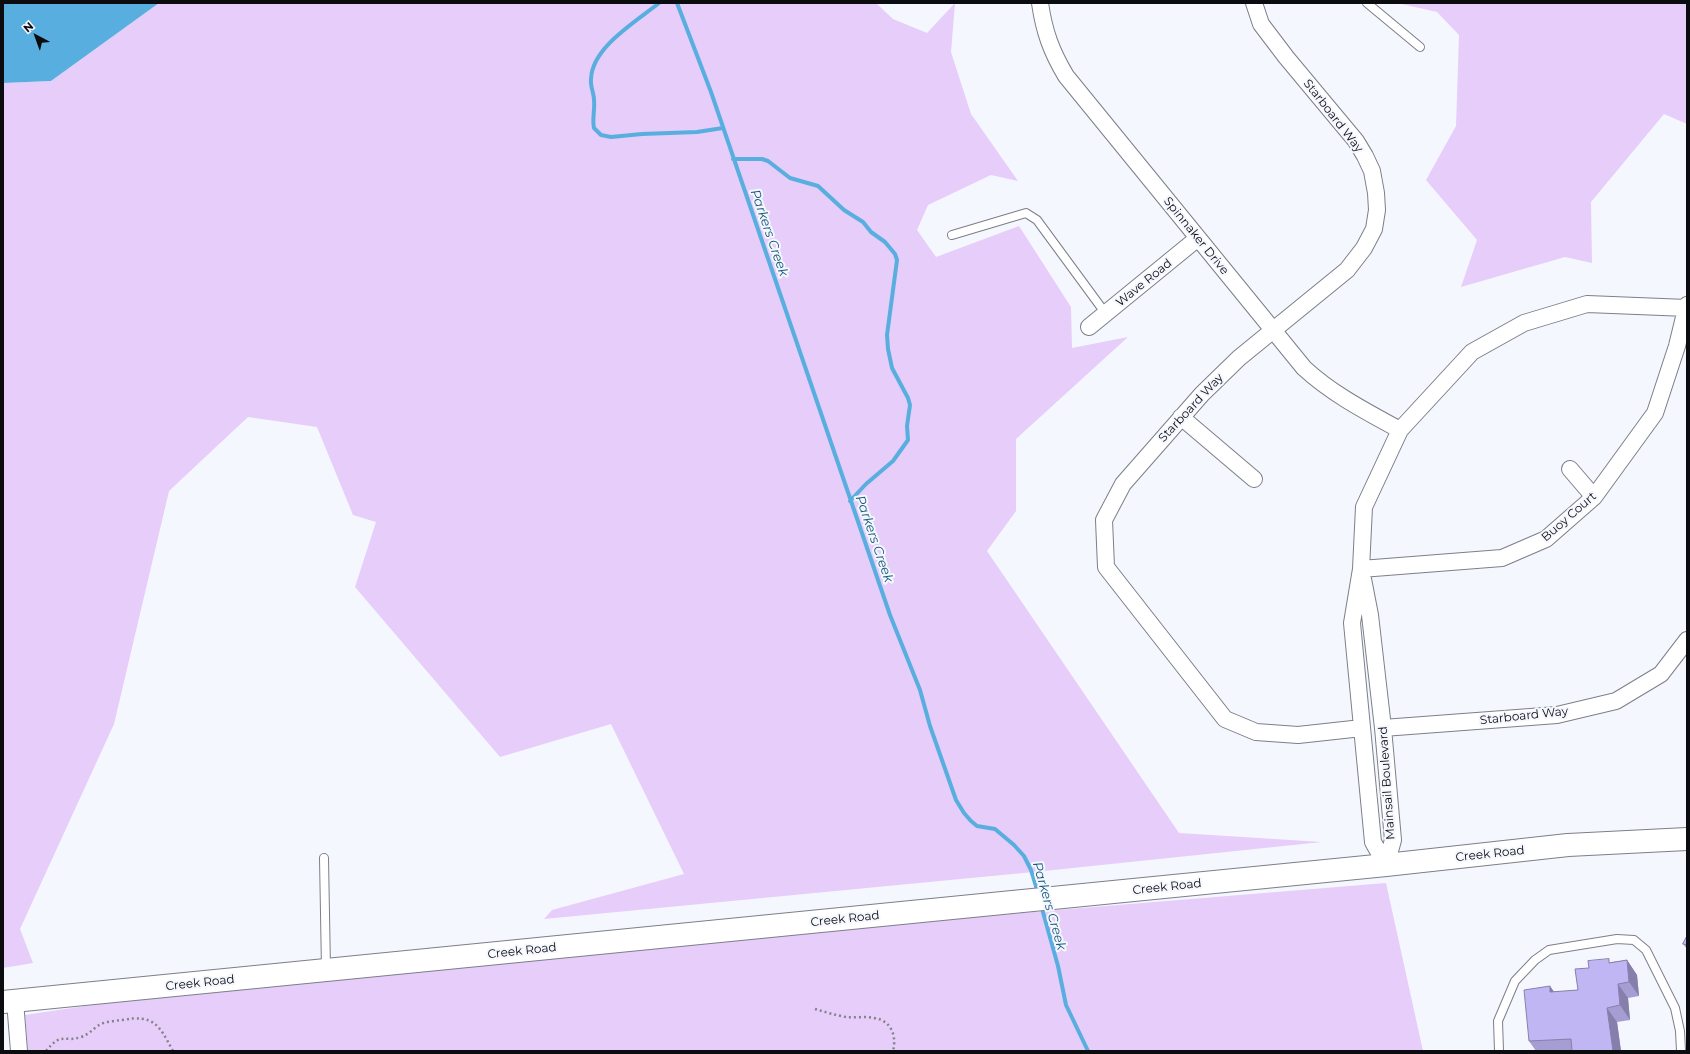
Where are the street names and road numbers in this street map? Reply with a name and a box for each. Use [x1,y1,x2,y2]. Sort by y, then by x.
street label: Starboard Way [1300,77,1366,155]
street label: Spinnaker Drive [1160,194,1232,278]
street label: Wave Road [1113,256,1175,310]
street label: Starboard Way [1156,371,1226,445]
street label: Buoy Court [1539,489,1599,545]
street label: Starboard Way [1479,704,1569,728]
street label: Mainsail Boulevard [1376,726,1398,840]
street label: Creek Road [1455,843,1525,865]
street label: Creek Road [1132,876,1202,898]
street label: Creek Road [810,908,880,930]
street label: Creek Road [487,940,557,962]
street label: Creek Road [165,972,235,994]

